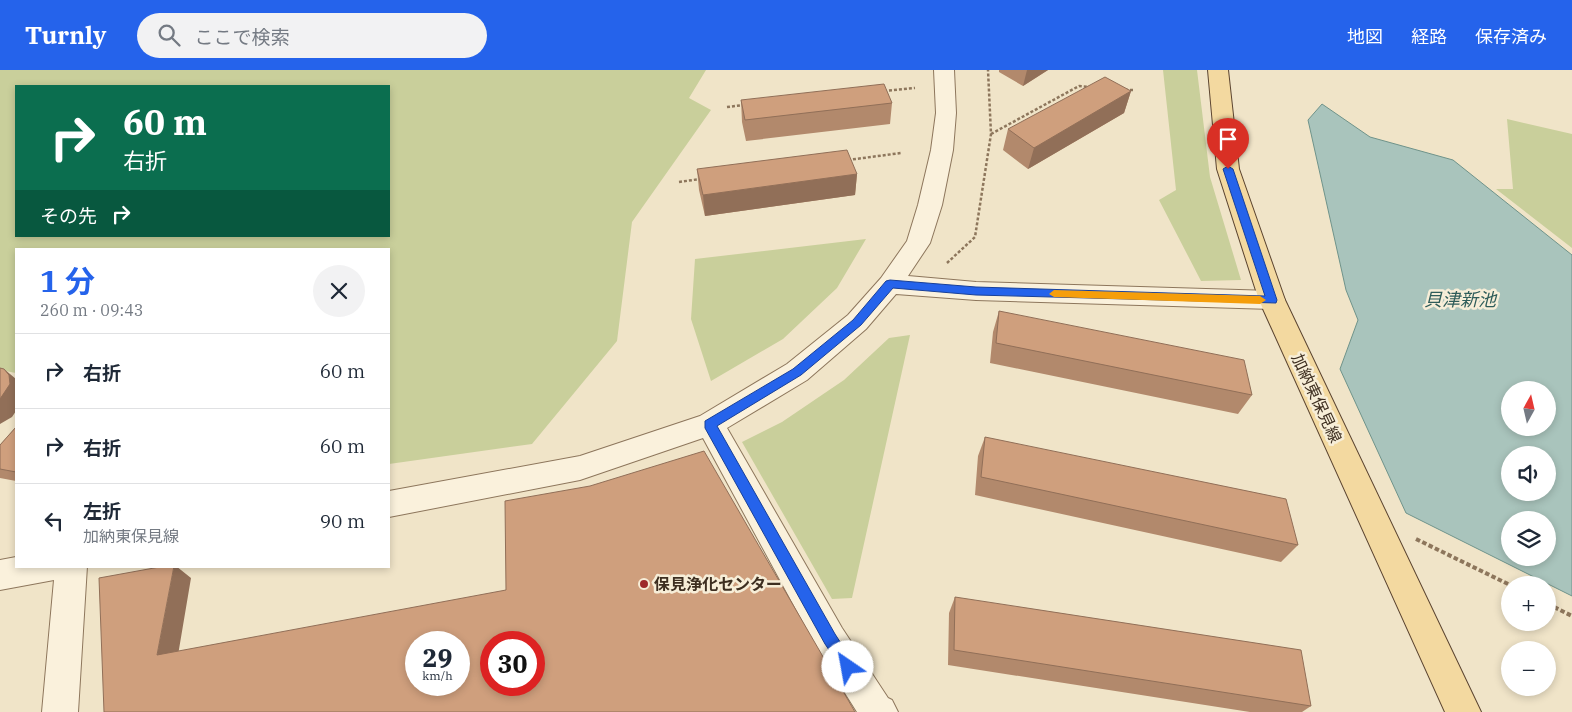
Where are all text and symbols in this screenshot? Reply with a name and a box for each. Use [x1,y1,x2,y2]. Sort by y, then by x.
search box [137,13,487,58]
text: Turnly [25,19,107,51]
icon: search [155,21,183,49]
text: ここで検索 [195,25,290,49]
text: 地図 [1347,25,1383,48]
text: 経路 [1411,25,1447,48]
text: 保存済み [1475,25,1547,48]
text: 60 m [123,99,207,145]
icon: right [40,105,105,170]
pin [1207,118,1249,169]
icon: arrive [1214,125,1242,153]
text: 右折 [123,146,167,175]
icon: right [107,200,135,228]
text: その先 [40,204,97,228]
text: 1 分 [40,261,95,300]
button: close [313,265,365,317]
water label: 貝津新池 [1424,288,1498,311]
text: 260 m · 09:43 [40,300,143,320]
street label: 加納東保見線 [1288,350,1346,446]
icon: right [40,357,68,385]
text: 60 m [320,359,365,383]
text: 右折 [83,361,121,385]
north arrow [1501,381,1556,436]
map controls [1501,381,1556,696]
icon: right [40,432,68,460]
text: 60 m [320,434,365,458]
text: 右折 [83,436,121,460]
button: sound [1501,446,1556,501]
text: 左折 [83,499,121,523]
icon: left [40,507,68,535]
text: 90 m [320,509,365,533]
button: layers [1501,511,1556,566]
text: 加納東保見線 [83,526,179,546]
place label: 保見浄化センター [654,574,782,594]
button: + [1501,576,1556,631]
marker: 保見浄化センター [638,578,650,590]
speed limit sign: 30 [480,631,545,696]
position arrow [821,640,873,692]
text: 29 [422,641,453,674]
button: − [1501,641,1556,696]
text: km/h [422,668,453,683]

